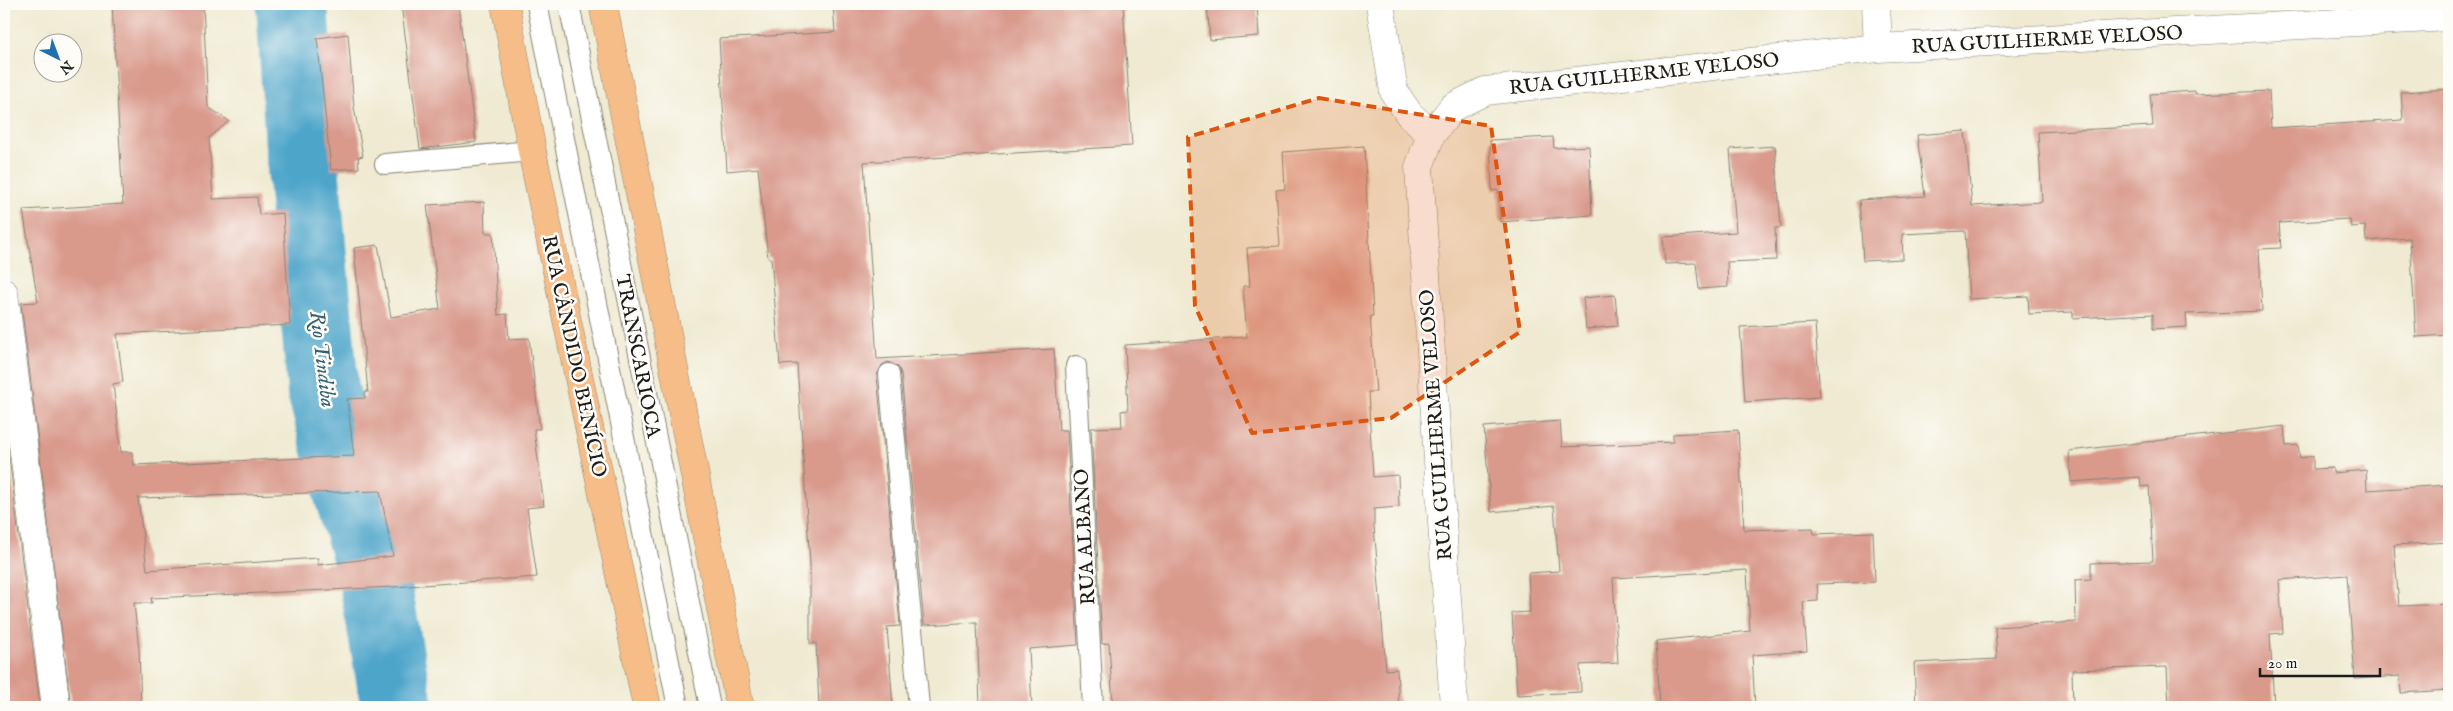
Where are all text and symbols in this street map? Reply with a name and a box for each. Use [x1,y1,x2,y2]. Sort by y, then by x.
street label: RUA GUILHERME VELOSO [1911,21,2183,60]
north arrow [32,32,82,82]
street label: RUA GUILHERME VELOSO [1508,48,1781,101]
text: N [56,56,77,78]
street label: RUA CÂNDIDO BENÍCIO [536,233,611,480]
street label: TRANSCARIOCA [609,272,666,441]
street label: RUA GUILHERME VELOSO [1415,289,1458,561]
water label: Rio Tindiba [302,309,341,409]
street label: RUA ALBANO [1069,468,1102,606]
scale bar [2260,646,2380,678]
text: 20 m [2268,654,2298,673]

